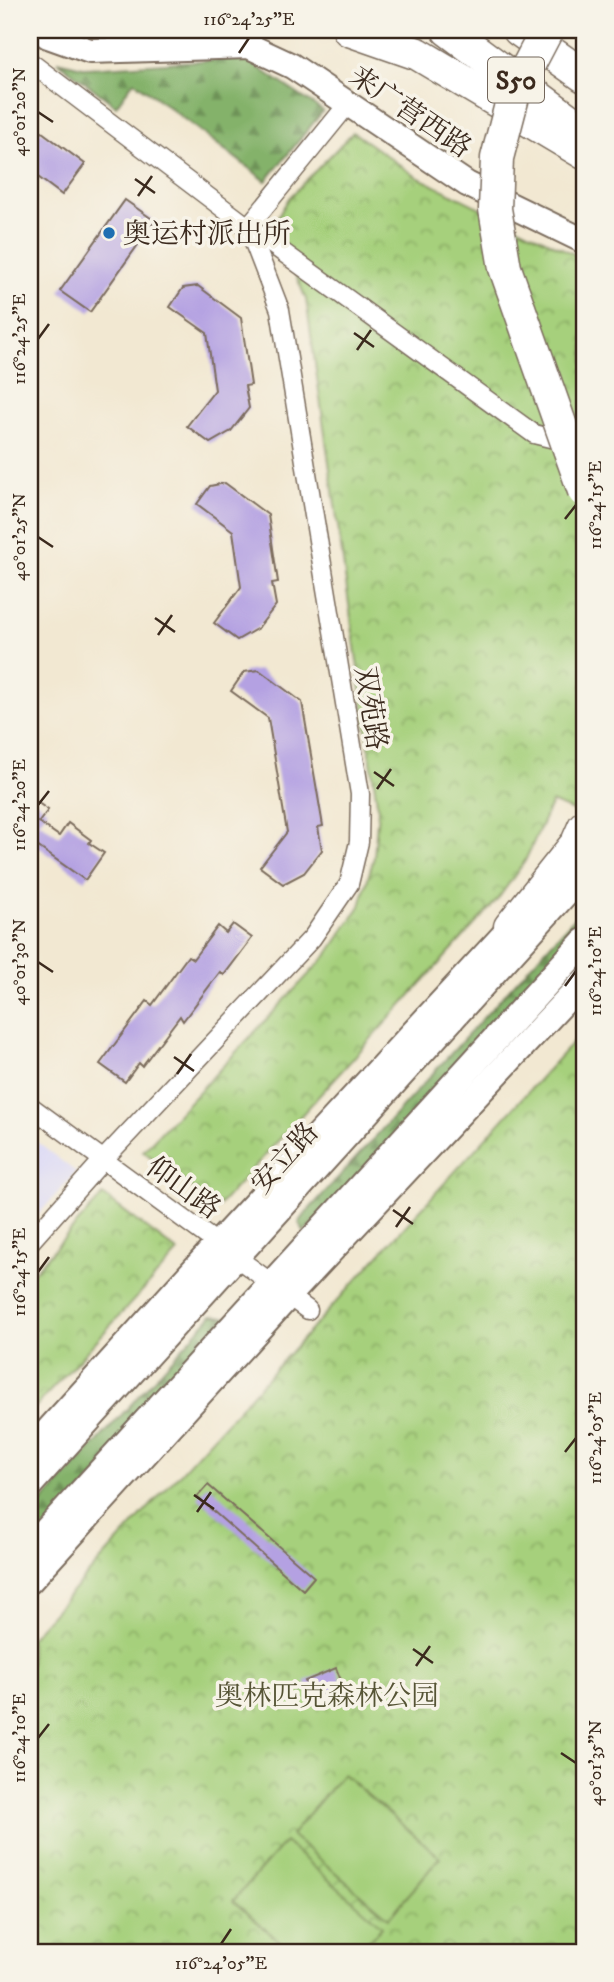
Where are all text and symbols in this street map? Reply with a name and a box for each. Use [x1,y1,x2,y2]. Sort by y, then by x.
text: 116°24'25"E [203,9,295,31]
road number: S50 [488,58,544,102]
street label: 来广营西路 [342,59,478,166]
text: 40°01'20"N [9,67,31,156]
place label: 奥运村派出所 [123,217,291,252]
marker: 奥运村派出所 [101,225,117,241]
text: 116°24'25"E [9,293,31,385]
text: 116°24'15"E [585,460,607,550]
text: 40°01'25"N [9,493,31,581]
street label: 双苑路 [347,664,394,752]
text: 116°24'20"E [9,759,31,851]
text: 40°01'30"N [9,918,31,1005]
text: 116°24'10"E [585,926,607,1016]
street label: 安立路 [244,1115,326,1201]
street label: 仰山路 [139,1149,227,1227]
text: 116°24'15"E [9,1227,31,1317]
text: 116°24'05"E [585,1392,607,1484]
park label: 奥林匹克森林公园 [215,1679,439,1714]
text: 116°24'10"E [9,1693,31,1783]
text: 40°01'35"N [585,1720,607,1806]
text: 116°24'05"E [175,1953,267,1975]

